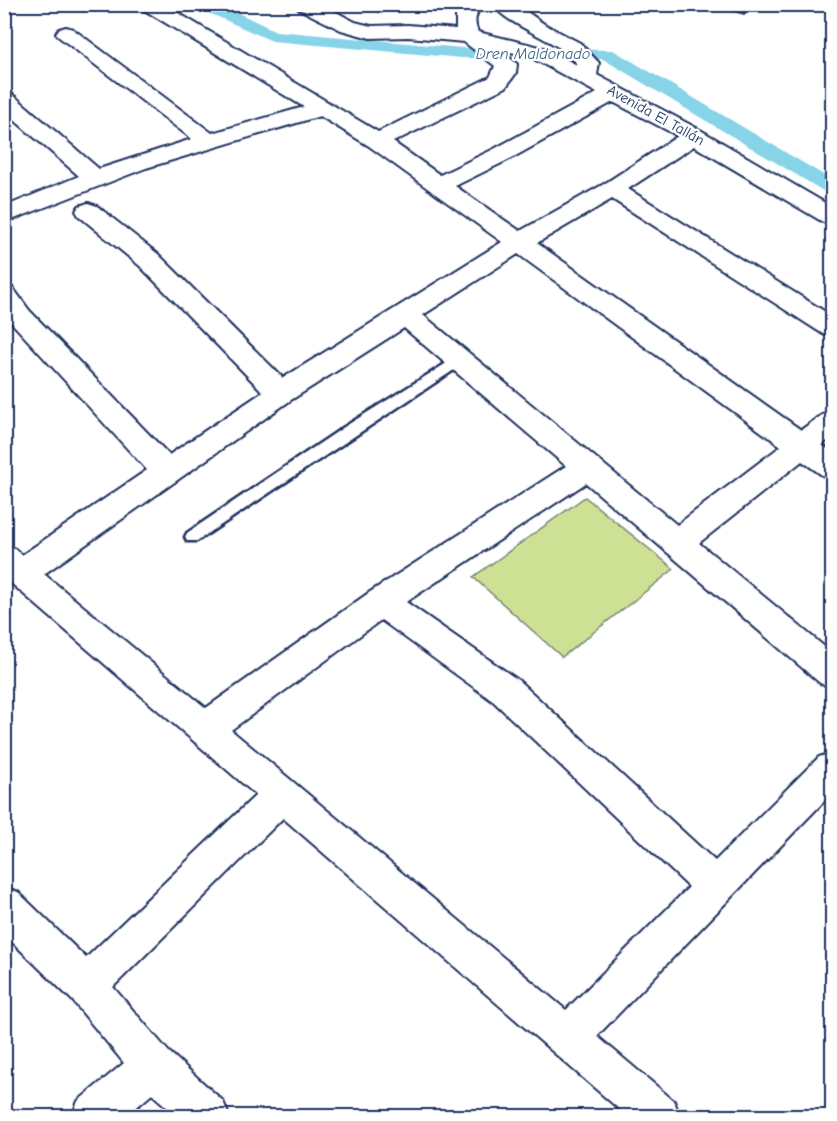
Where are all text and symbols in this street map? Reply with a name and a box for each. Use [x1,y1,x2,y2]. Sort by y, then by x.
water label: Dren Maldonado [476,45,590,63]
street label: Avenida El Tallán [604,81,708,149]

